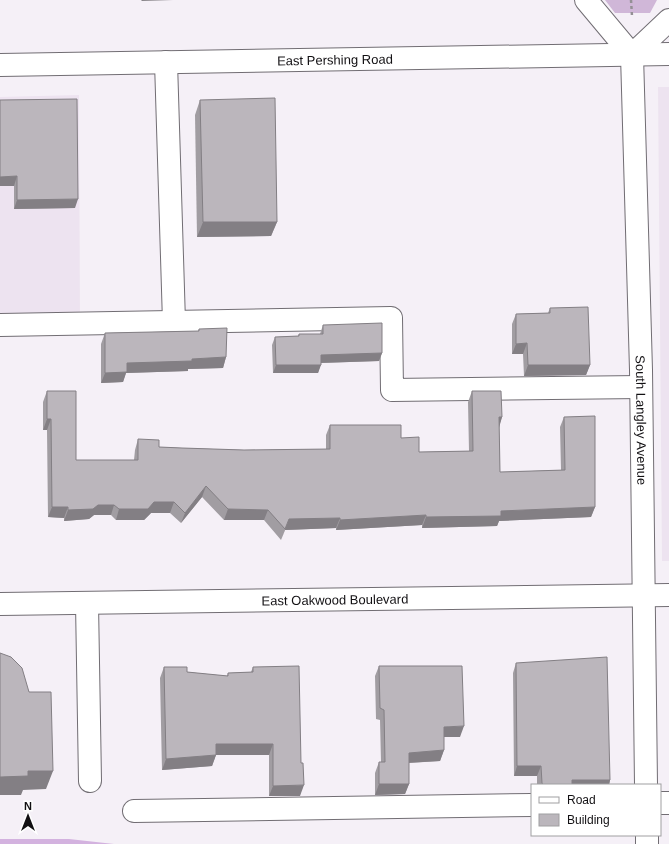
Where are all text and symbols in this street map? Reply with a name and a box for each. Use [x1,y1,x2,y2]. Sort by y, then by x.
street label: East Pershing Road [277,52,393,68]
street label: South Langley Avenue [633,355,649,485]
street label: East Oakwood Boulevard [261,592,408,608]
legend [531,784,661,836]
text: Road [567,793,596,807]
north arrow [8,796,48,836]
text: N [24,800,32,812]
text: Building [567,813,610,827]

